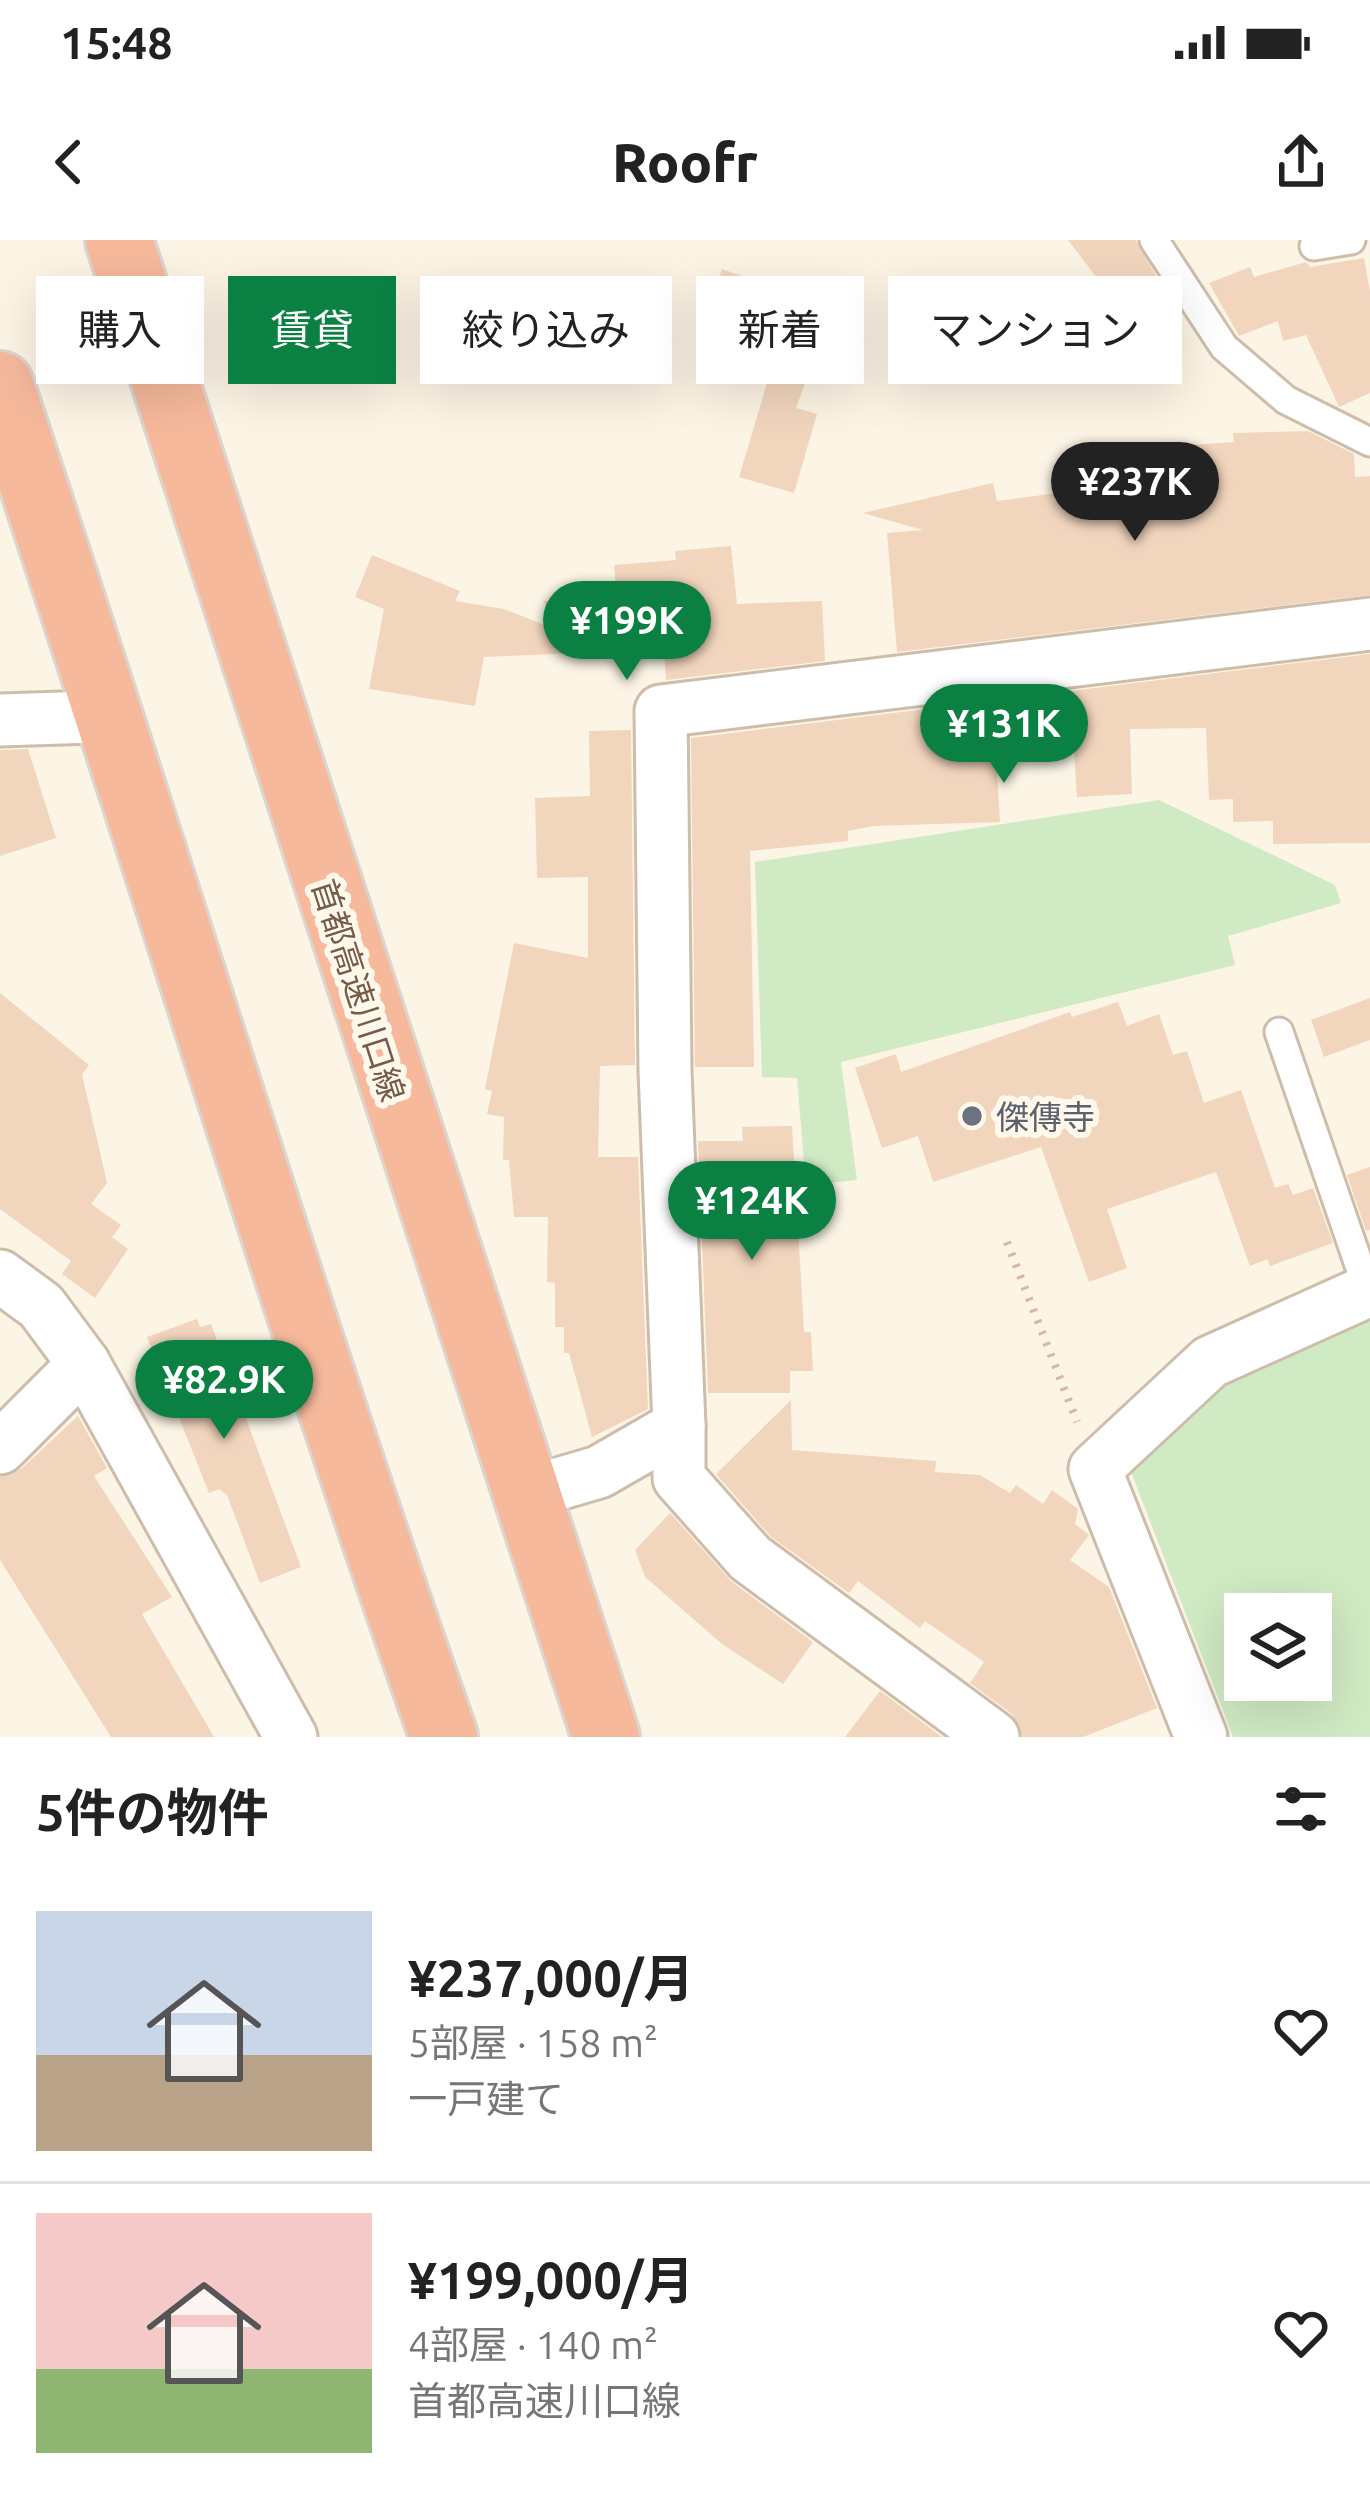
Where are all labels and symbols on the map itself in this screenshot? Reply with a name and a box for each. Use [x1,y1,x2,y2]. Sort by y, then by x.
pin: ¥237K [1051,442,1219,544]
pin: ¥199K [543,581,711,683]
pin: ¥131K [920,684,1088,786]
street label: 首都高速川口線 [306,874,412,1106]
place label: 傑傳寺 [996,1098,1095,1135]
marker: 傑傳寺 [959,1103,985,1129]
pin: ¥124K [668,1161,836,1263]
pin: ¥82.9K [126,1340,322,1442]

